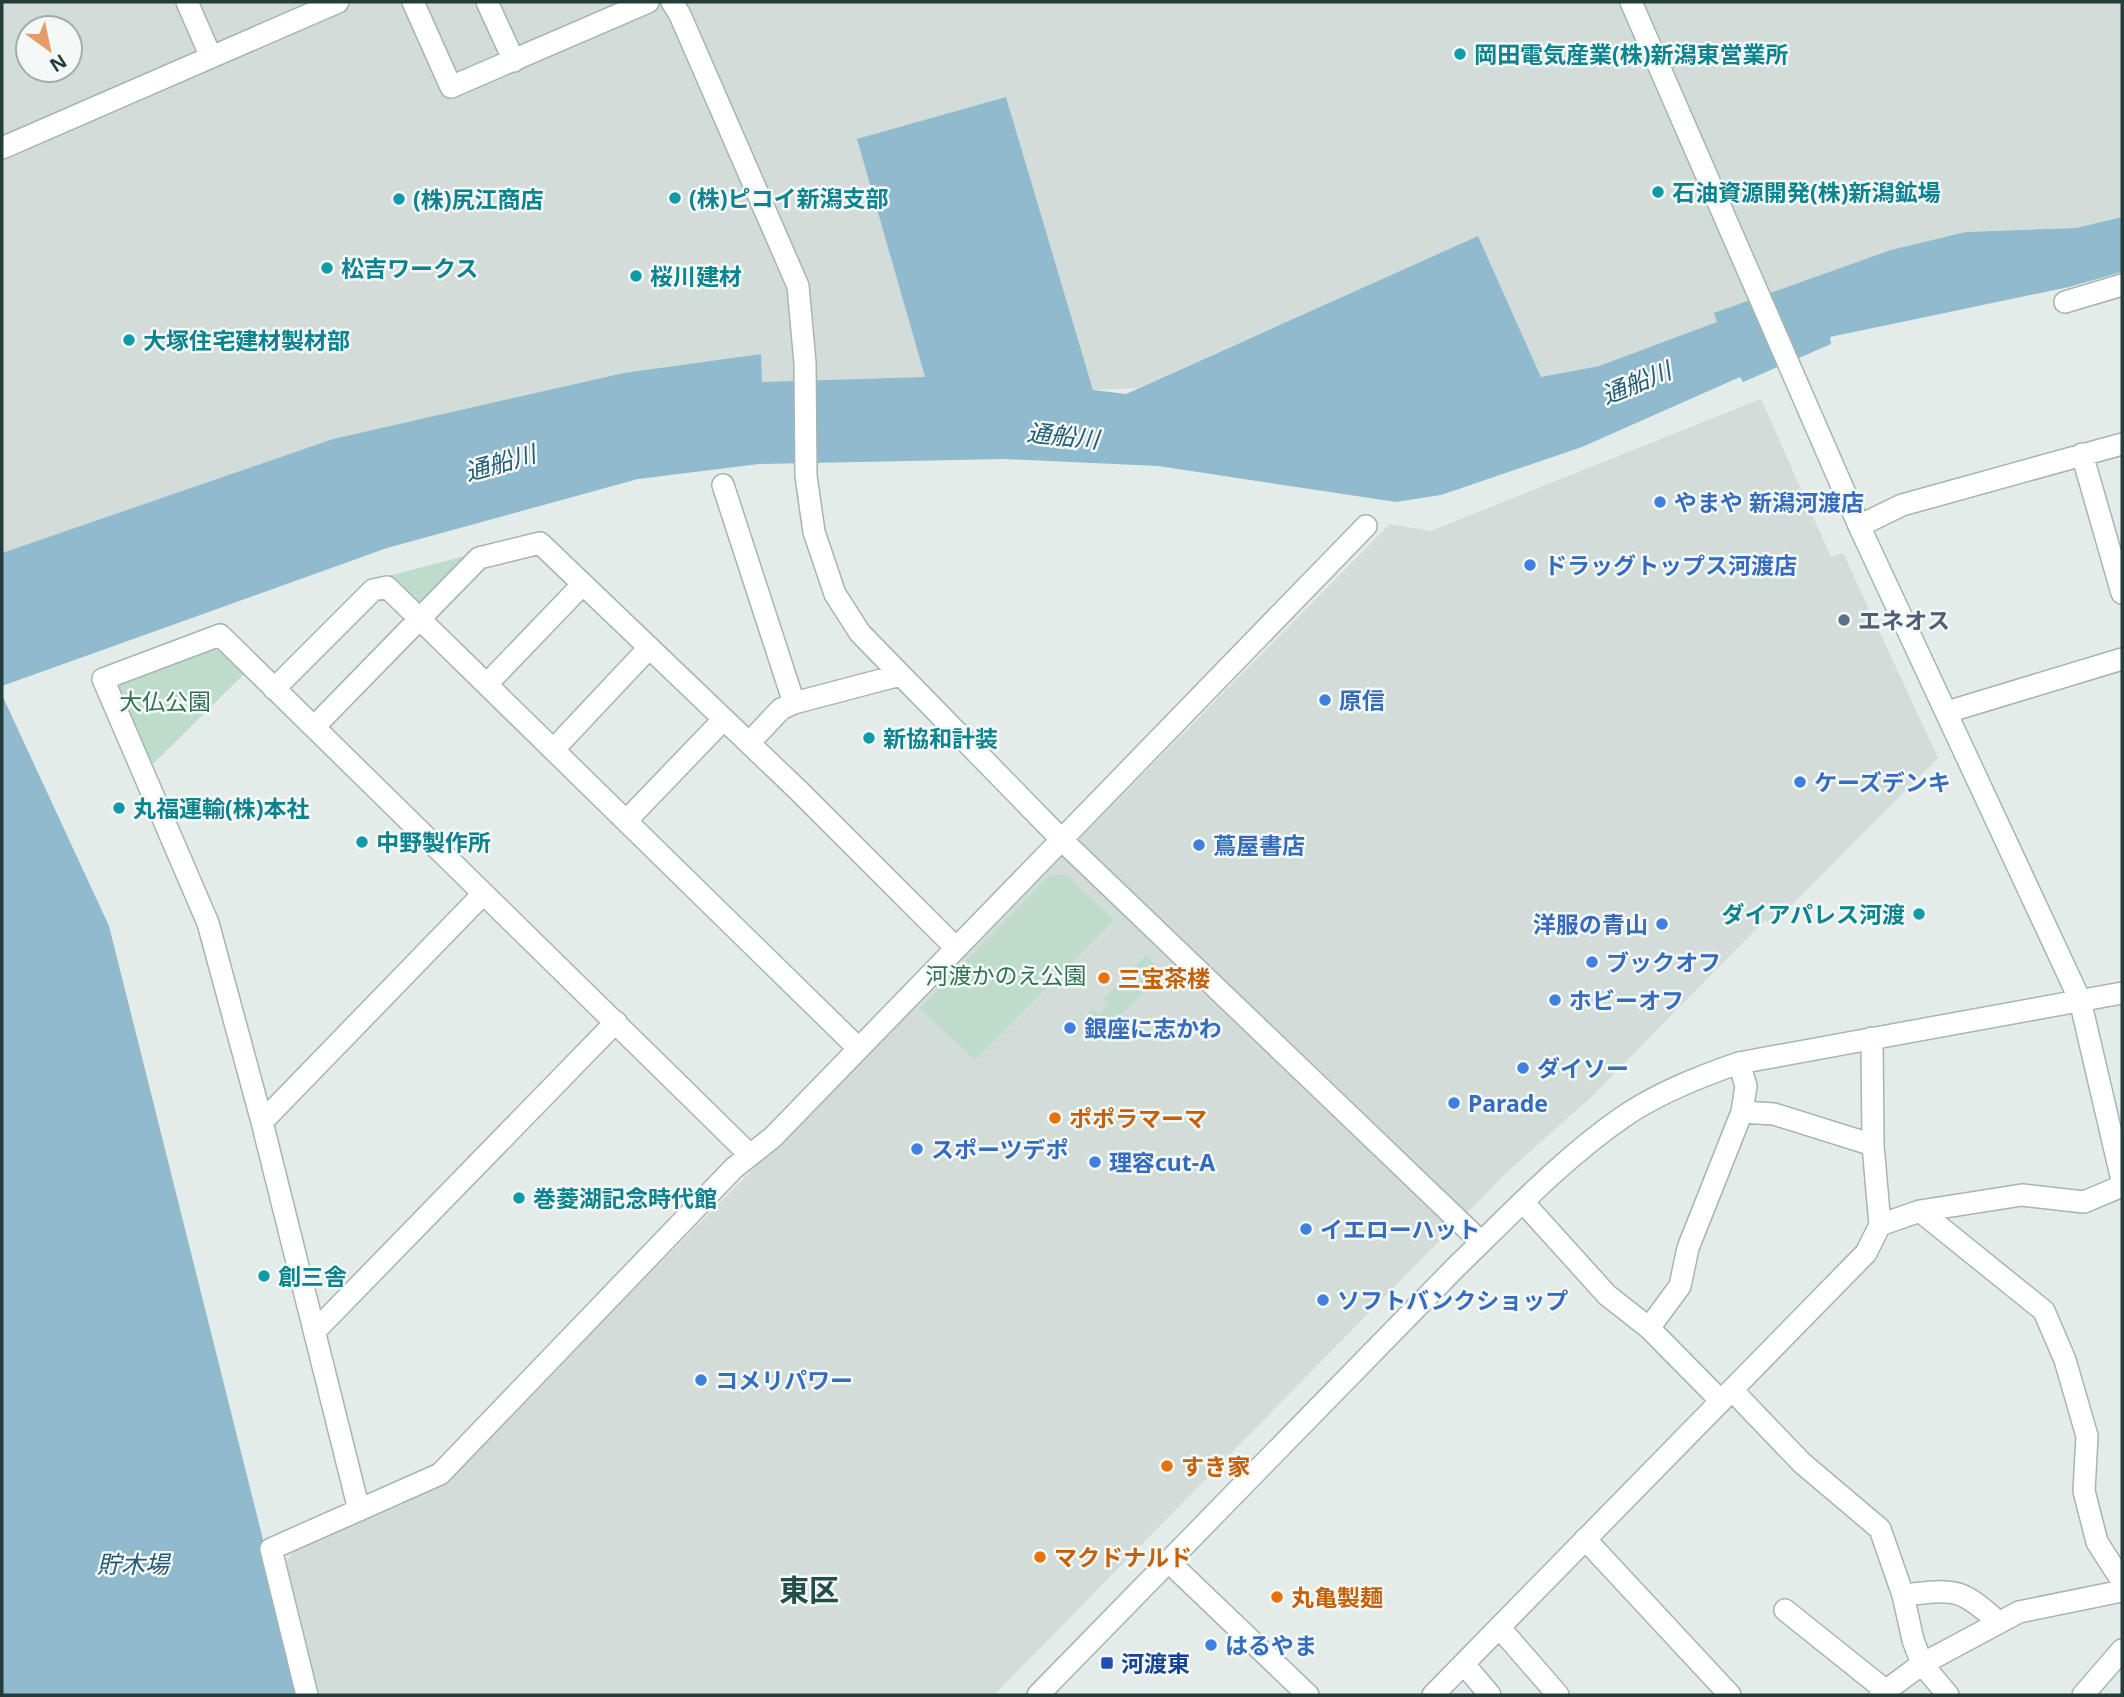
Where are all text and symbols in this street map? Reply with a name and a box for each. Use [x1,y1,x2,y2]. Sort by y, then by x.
north arrow [14,14,84,84]
place label: 岡田電気産業(株)新潟東営業所 [1474,38,1789,70]
marker: 岡田電気産業(株)新潟東営業所 [1452,46,1468,62]
text: N [45,48,72,78]
place label: 石油資源開発(株)新潟鉱場 [1672,176,1941,208]
place label: (株)ピコイ新潟支部 [689,182,889,214]
place label: (株)尻江商店 [413,183,544,215]
marker: 石油資源開発(株)新潟鉱場 [1650,184,1666,200]
marker: (株)ピコイ新潟支部 [667,190,683,206]
marker: (株)尻江商店 [391,191,407,207]
place label: 松吉ワークス [341,252,478,284]
marker: 松吉ワークス [319,260,335,276]
place label: 桜川建材 [650,260,742,292]
marker: 桜川建材 [628,268,644,284]
place label: 大塚住宅建材製材部 [143,324,350,356]
marker: 大塚住宅建材製材部 [121,332,137,348]
water label: 通船川 [1596,352,1678,411]
water label: 通船川 [1025,415,1104,455]
water label: 通船川 [461,435,542,488]
place label: やまや 新潟河渡店 [1674,486,1864,518]
marker: やまや 新潟河渡店 [1652,494,1668,510]
place label: ドラッグトップス河渡店 [1544,549,1797,581]
marker: ドラッグトップス河渡店 [1522,557,1538,573]
place label: エネオス [1858,604,1950,636]
marker: エネオス [1836,612,1852,628]
place label: 原信 [1339,684,1385,716]
park label: 大仏公園 [119,685,211,717]
marker: 原信 [1317,692,1333,708]
place label: 新協和計装 [883,722,998,754]
marker: 新協和計装 [861,730,877,746]
place label: ケーズデンキ [1814,766,1951,798]
marker: ケーズデンキ [1792,774,1808,790]
place label: 丸福運輸(株)本社 [133,792,310,824]
marker: 丸福運輸(株)本社 [111,800,127,816]
place label: 中野製作所 [376,826,491,858]
place label: 蔦屋書店 [1213,829,1305,861]
marker: 中野製作所 [354,834,370,850]
marker: 蔦屋書店 [1191,837,1207,853]
place label: ダイアパレス河渡 [1721,898,1905,930]
marker: ダイアパレス河渡 [1911,906,1927,922]
place label: 洋服の青山 [1533,908,1648,940]
marker: 洋服の青山 [1654,916,1670,932]
place label: ブックオフ [1606,946,1721,978]
marker: ブックオフ [1584,954,1600,970]
park label: 河渡かのえ公園 [926,959,1087,991]
place label: 三宝茶楼 [1118,962,1210,994]
marker: 三宝茶楼 [1096,970,1112,986]
place label: ホビーオフ [1569,984,1684,1016]
marker: ホビーオフ [1547,992,1563,1008]
place label: 銀座に志かわ [1084,1012,1222,1044]
marker: 銀座に志かわ [1062,1020,1078,1036]
place label: ダイソー [1537,1052,1629,1084]
marker: ダイソー [1515,1060,1531,1076]
place label: Parade [1468,1087,1548,1119]
marker: Parade [1446,1095,1462,1111]
place label: ポポラマーマ [1069,1102,1207,1134]
marker: ポポラマーマ [1047,1110,1063,1126]
place label: スポーツデポ [931,1133,1069,1165]
marker: スポーツデポ [909,1141,925,1157]
place label: 理容cut-A [1109,1146,1215,1178]
marker: 理容cut-A [1087,1154,1103,1170]
place label: 巻菱湖記念時代館 [533,1182,717,1214]
marker: 巻菱湖記念時代館 [511,1190,527,1206]
place label: イエローハット [1320,1213,1480,1245]
marker: イエローハット [1298,1221,1314,1237]
place label: 創三舎 [278,1260,347,1292]
marker: 創三舎 [256,1268,272,1284]
place label: ソフトバンクショップ [1337,1284,1568,1316]
marker: ソフトバンクショップ [1315,1292,1331,1308]
place label: コメリパワー [715,1364,853,1396]
marker: コメリパワー [693,1372,709,1388]
place label: すき家 [1181,1450,1250,1482]
marker: すき家 [1159,1458,1175,1474]
place label: マクドナルド [1054,1541,1192,1573]
water label: 貯木場 [97,1547,172,1580]
marker: マクドナルド [1032,1549,1048,1565]
district label: 東区 [779,1569,839,1610]
place label: 丸亀製麺 [1291,1581,1383,1613]
marker: 丸亀製麺 [1269,1589,1285,1605]
place label: はるやま [1225,1629,1317,1661]
marker: はるやま [1203,1637,1219,1653]
place label: 河渡東 [1121,1647,1190,1679]
marker: 河渡東 [1099,1655,1115,1671]

